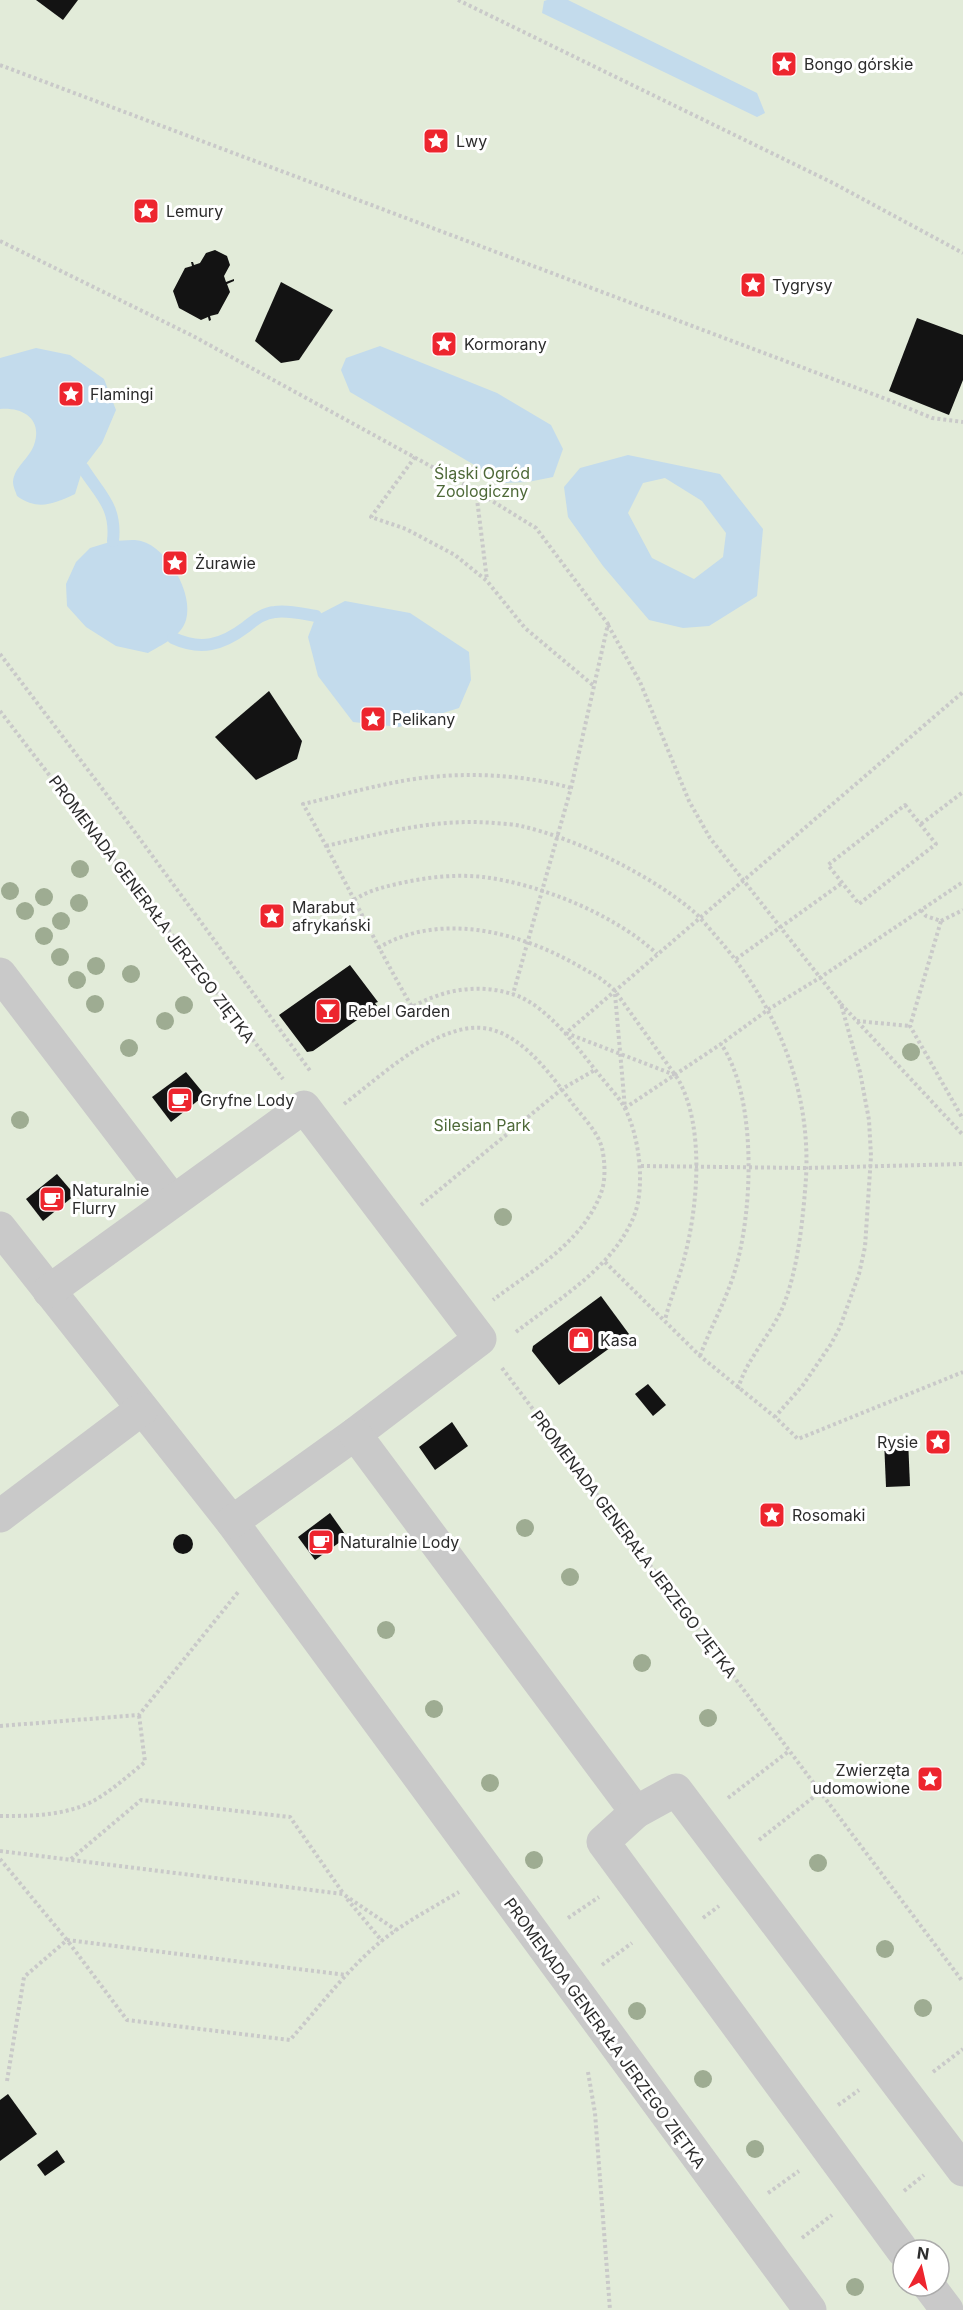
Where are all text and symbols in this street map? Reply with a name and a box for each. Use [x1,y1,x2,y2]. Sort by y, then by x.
place icon: Bongo górskie [769,49,799,79]
place label: Bongo górskie [804,54,913,74]
place icon: Lwy [421,126,451,156]
place label: Lwy [456,131,487,151]
place icon: Lemury [131,196,161,226]
place label: Lemury [166,201,223,221]
place icon: Tygrysy [738,270,768,300]
place label: Tygrysy [772,275,833,295]
place icon: Kormorany [429,329,459,359]
place label: Kormorany [464,334,547,354]
place icon: Flamingi [56,379,86,409]
place label: Flamingi [90,384,153,404]
park label: Śląski Ogród Zoologiczny [434,463,530,501]
place icon: Żurawie [160,548,190,578]
place label: Żurawie [195,553,256,573]
place icon: Pelikany [358,704,388,734]
place label: Pelikany [392,709,455,729]
street label: PROMENADA GENERAŁA JERZEGO ZIĘTKA [45,771,259,1047]
place label: Marabut afrykański [292,897,371,935]
place icon: Marabut afrykański [257,901,287,931]
bar icon: Rebel Garden [313,996,343,1026]
place label: Rebel Garden [348,1001,450,1021]
cafe icon: Gryfne Lody [165,1085,195,1115]
place label: Gryfne Lody [200,1090,294,1110]
park label: Silesian Park [434,1115,531,1135]
place label: Naturalnie Flurry [72,1180,149,1218]
cafe icon: Naturalnie Flurry [37,1184,67,1214]
shop icon: Kasa [566,1325,596,1355]
place label: Kasa [600,1330,637,1350]
street label: PROMENADA GENERAŁA JERZEGO ZIĘTKA [527,1406,741,1682]
place icon: Rysie [923,1427,953,1457]
place label: Rysie [877,1432,918,1452]
place icon: Rosomaki [757,1500,787,1530]
place label: Rosomaki [792,1505,865,1525]
cafe icon: Naturalnie Lody [306,1527,336,1557]
place label: Naturalnie Lody [340,1532,459,1552]
place label: Zwierzęta udomowione [812,1760,910,1798]
place icon: Zwierzęta udomowione [915,1764,945,1794]
street label: PROMENADA GENERAŁA JERZEGO ZIĘTKA [500,1894,710,2172]
north arrow [891,2238,951,2298]
text: N [916,2242,931,2264]

